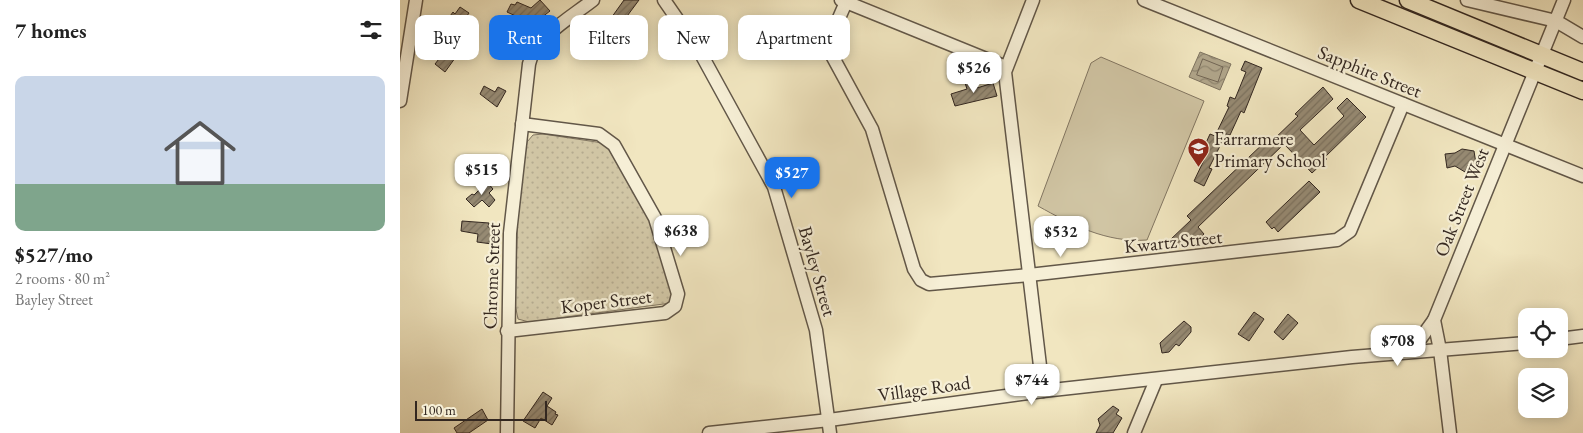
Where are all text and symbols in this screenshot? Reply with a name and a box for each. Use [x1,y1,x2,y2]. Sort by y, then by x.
chip: Buy [415,15,479,60]
chip: Rent [489,15,560,60]
chip: Filters [570,15,648,60]
chip: New [658,15,728,60]
chip: Apartment [738,15,850,60]
icon: filters [357,16,385,44]
text: 7 homes [15,17,87,44]
street label: Sapphire Street [1314,39,1425,104]
pin: $526 [944,52,1004,94]
text: $526 [958,57,990,78]
icon: home [155,108,245,198]
place label: Farrarmere Primary School [1214,126,1326,173]
school or university icon: Farrarmere Primary School [1186,137,1210,168]
street label: Oak Street West [1428,144,1495,260]
pin: $515 [452,154,512,196]
pin: $527 [762,156,822,199]
text: $515 [466,159,498,180]
text: $527 [776,162,808,183]
pin: $638 [651,214,711,257]
pin: $532 [1031,216,1091,258]
text: $638 [665,220,697,241]
text: $532 [1045,221,1077,242]
street label: Chrome Street [477,222,506,330]
street label: Bayley Street [793,223,842,319]
street label: Kwartz Street [1123,224,1223,259]
text: $527/mo [15,241,93,268]
text: 2 rooms · 80 m² [15,268,110,289]
street label: Koper Street [559,284,653,319]
text: Bayley Street [15,289,93,310]
map controls [1518,308,1568,418]
button: locate [1518,308,1568,358]
pin: $708 [1368,324,1428,367]
text: $708 [1382,330,1414,351]
pin: $744 [1002,364,1062,406]
button: layers [1518,368,1568,418]
text: $744 [1016,369,1048,390]
street label: Village Road [876,370,972,407]
scale bar [415,398,548,421]
text: 100 m [422,401,456,419]

